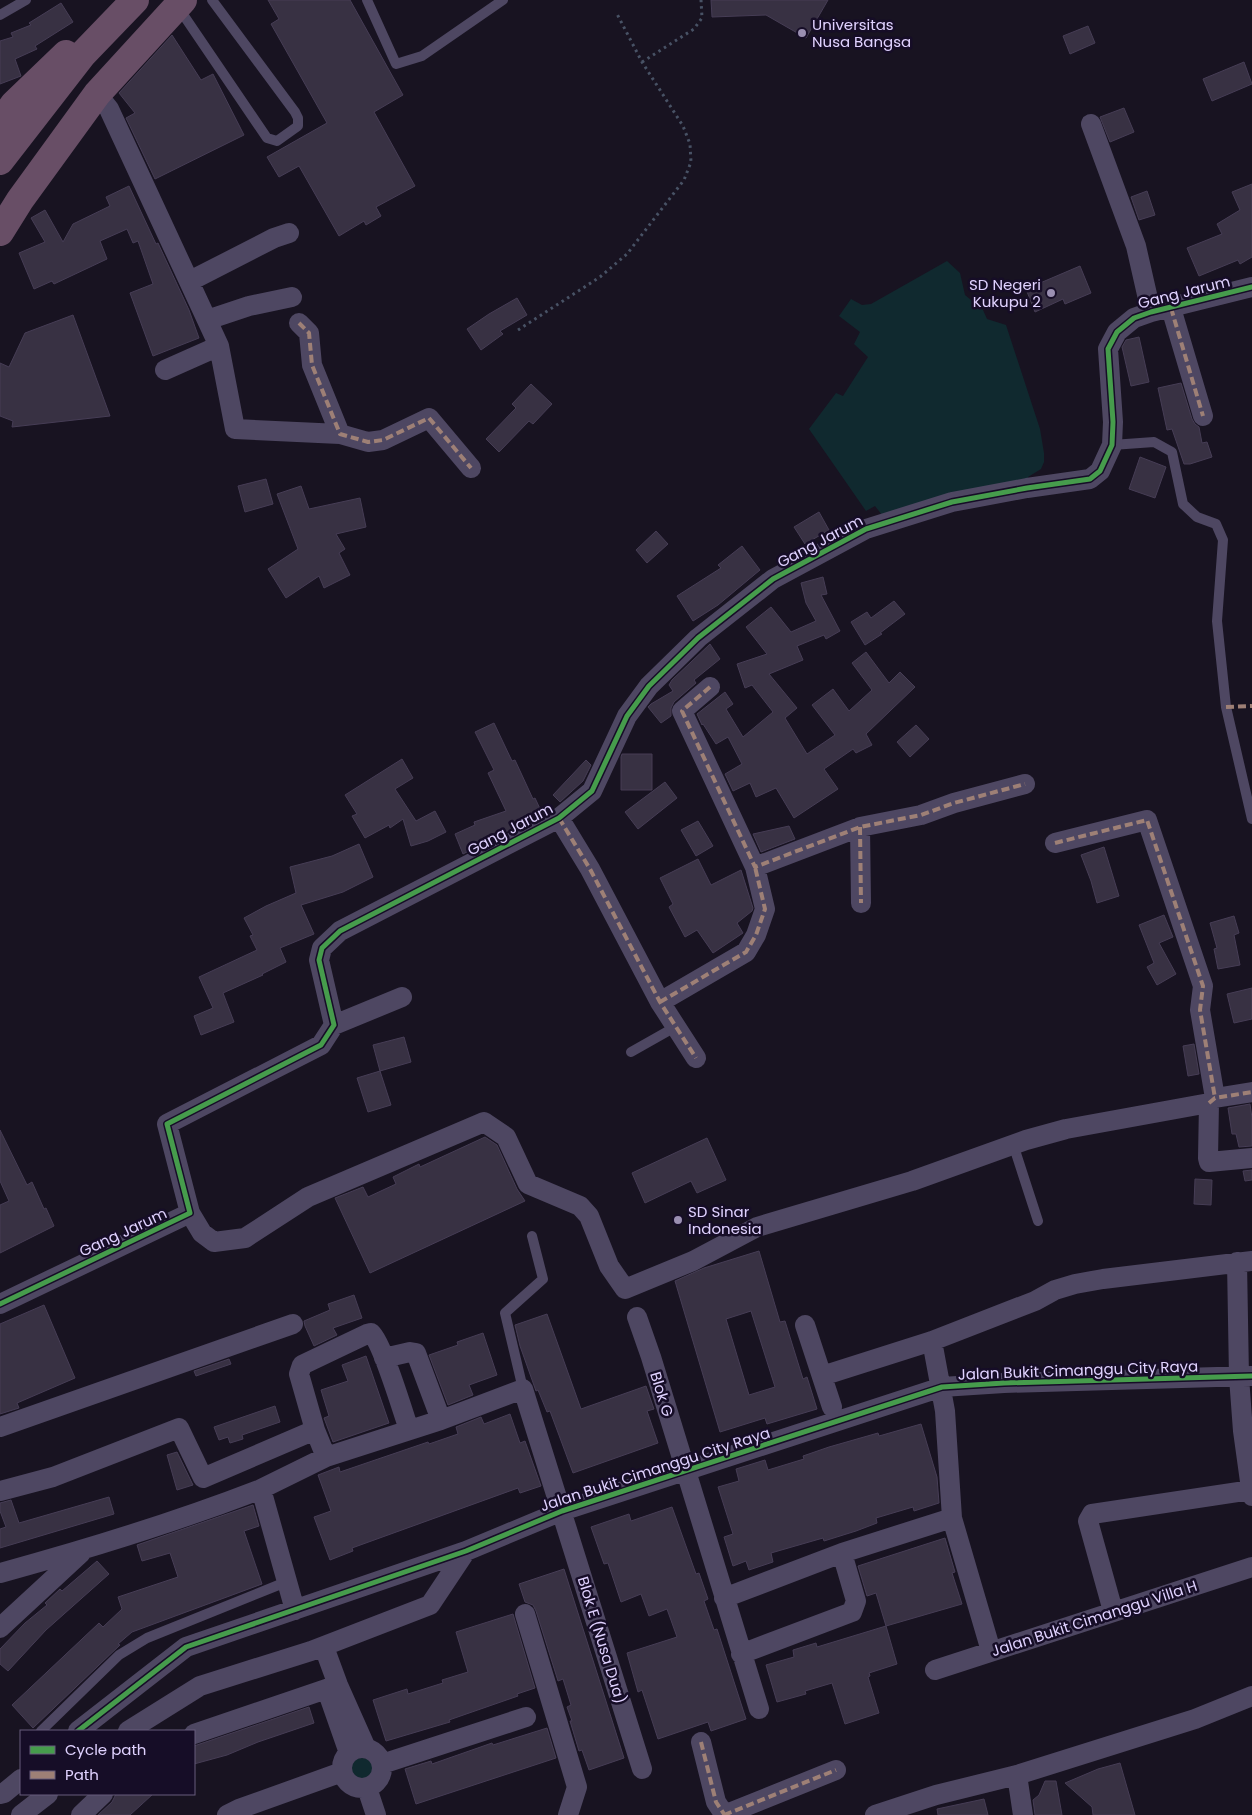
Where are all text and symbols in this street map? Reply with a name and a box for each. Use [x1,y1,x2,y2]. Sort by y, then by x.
place label: Universitas Nusa Bangsa [812,14,911,52]
marker: Universitas Nusa Bangsa [796,27,808,39]
street label: Gang Jarum [1136,270,1232,314]
place label: SD Negeri Kukupu 2 [969,274,1041,312]
marker: SD Negeri Kukupu 2 [1045,287,1057,299]
street label: Gang Jarum [773,510,867,572]
street label: Gang Jarum [463,798,557,860]
place label: SD Sinar Indonesia [688,1201,762,1239]
street label: Gang Jarum [76,1203,170,1261]
marker: SD Sinar Indonesia [672,1214,684,1226]
street label: Jalan Bukit Cimanggu City Raya [957,1355,1199,1385]
street label: Blok G [645,1369,679,1419]
street label: Jalan Bukit Cimanggu City Raya [537,1422,773,1516]
street label: Blok E (Nusa Dua) [573,1574,631,1706]
street label: Jalan Bukit Cimanggu Villa H [988,1575,1200,1661]
legend [20,1730,195,1795]
text: Cycle path [65,1739,146,1760]
text: Path [65,1764,99,1785]

